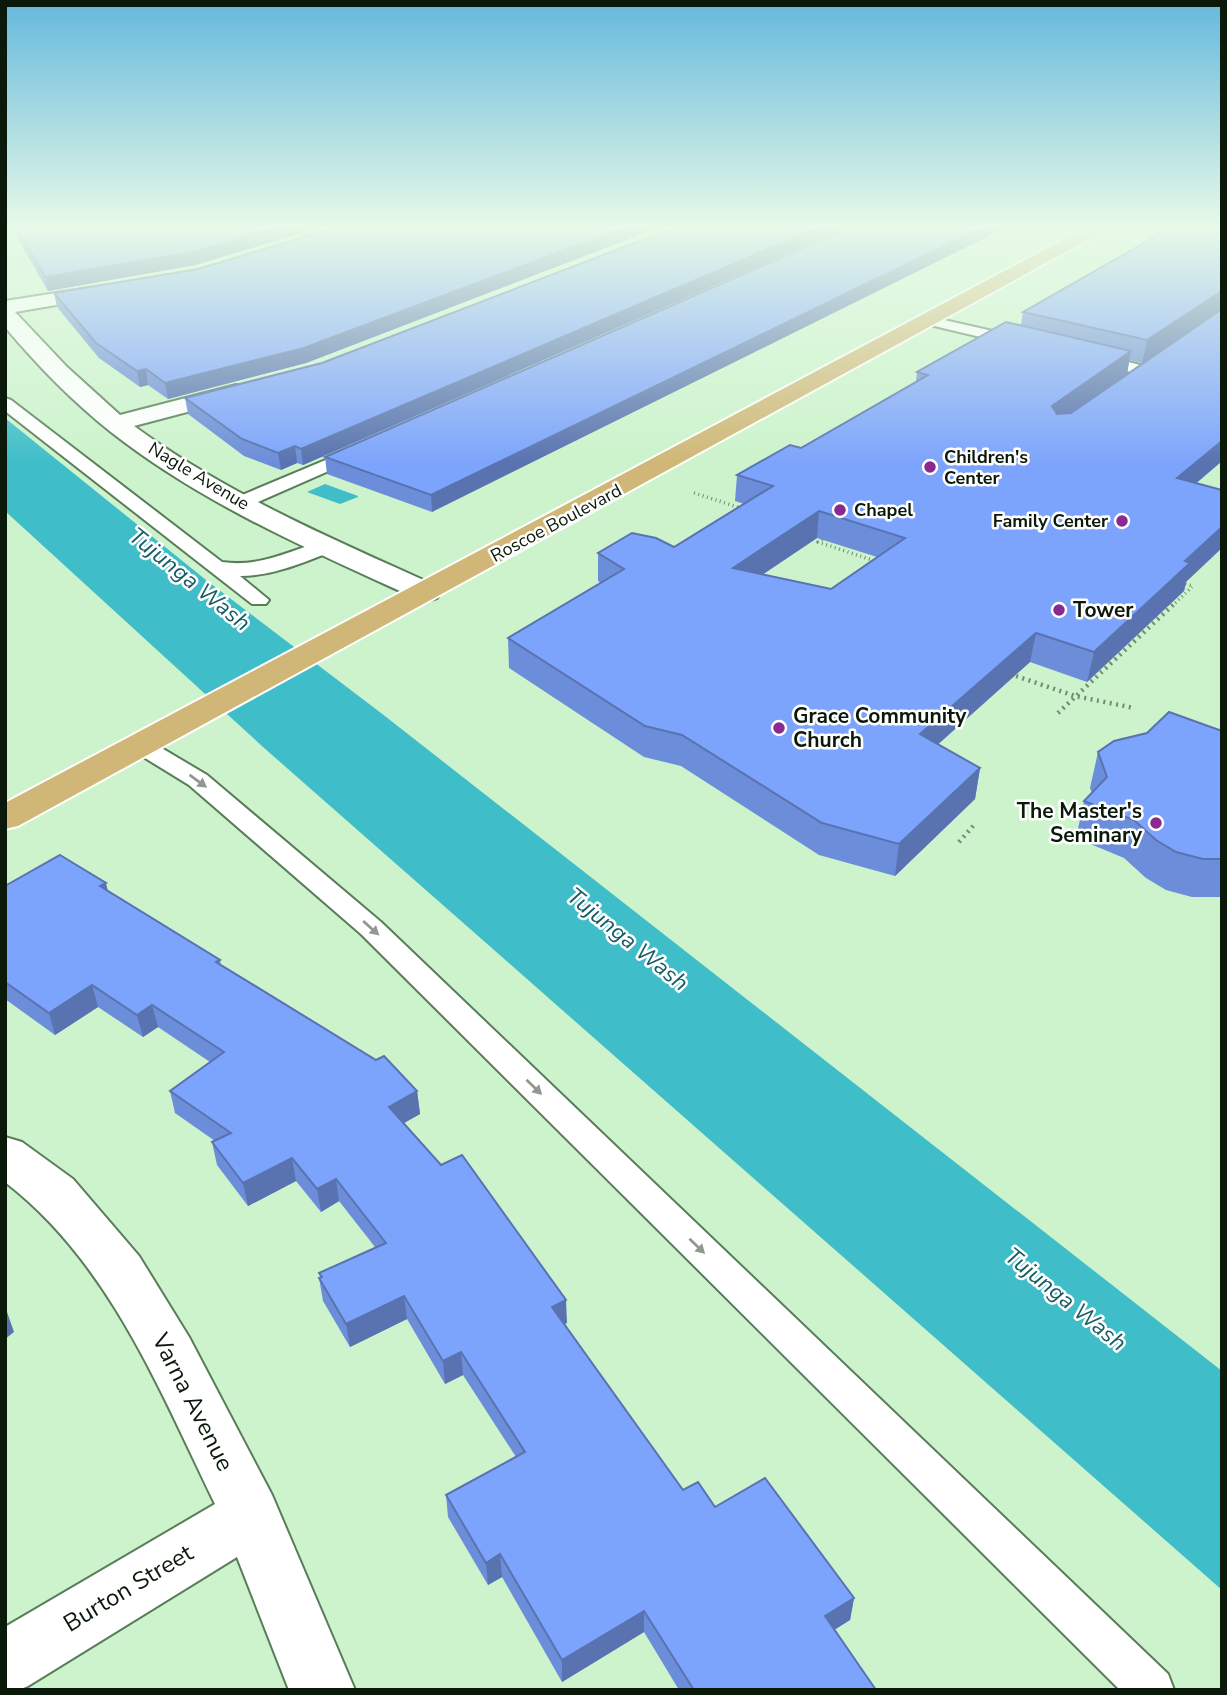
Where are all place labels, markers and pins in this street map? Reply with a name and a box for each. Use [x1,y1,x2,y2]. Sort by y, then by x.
place label: Children's Center [944,445,1028,490]
marker: Children's Center [922,459,938,475]
place label: Chapel [854,498,913,522]
marker: Chapel [832,502,848,518]
place label: Family Center [993,509,1108,533]
marker: Family Center [1114,513,1130,529]
place label: Tower [1073,596,1134,624]
marker: Tower [1051,602,1067,618]
place label: Grace Community Church [793,702,967,754]
marker: Grace Community Church [771,720,787,736]
place label: The Master's Seminary [1017,797,1143,849]
marker: The Master's Seminary [1148,815,1164,831]

